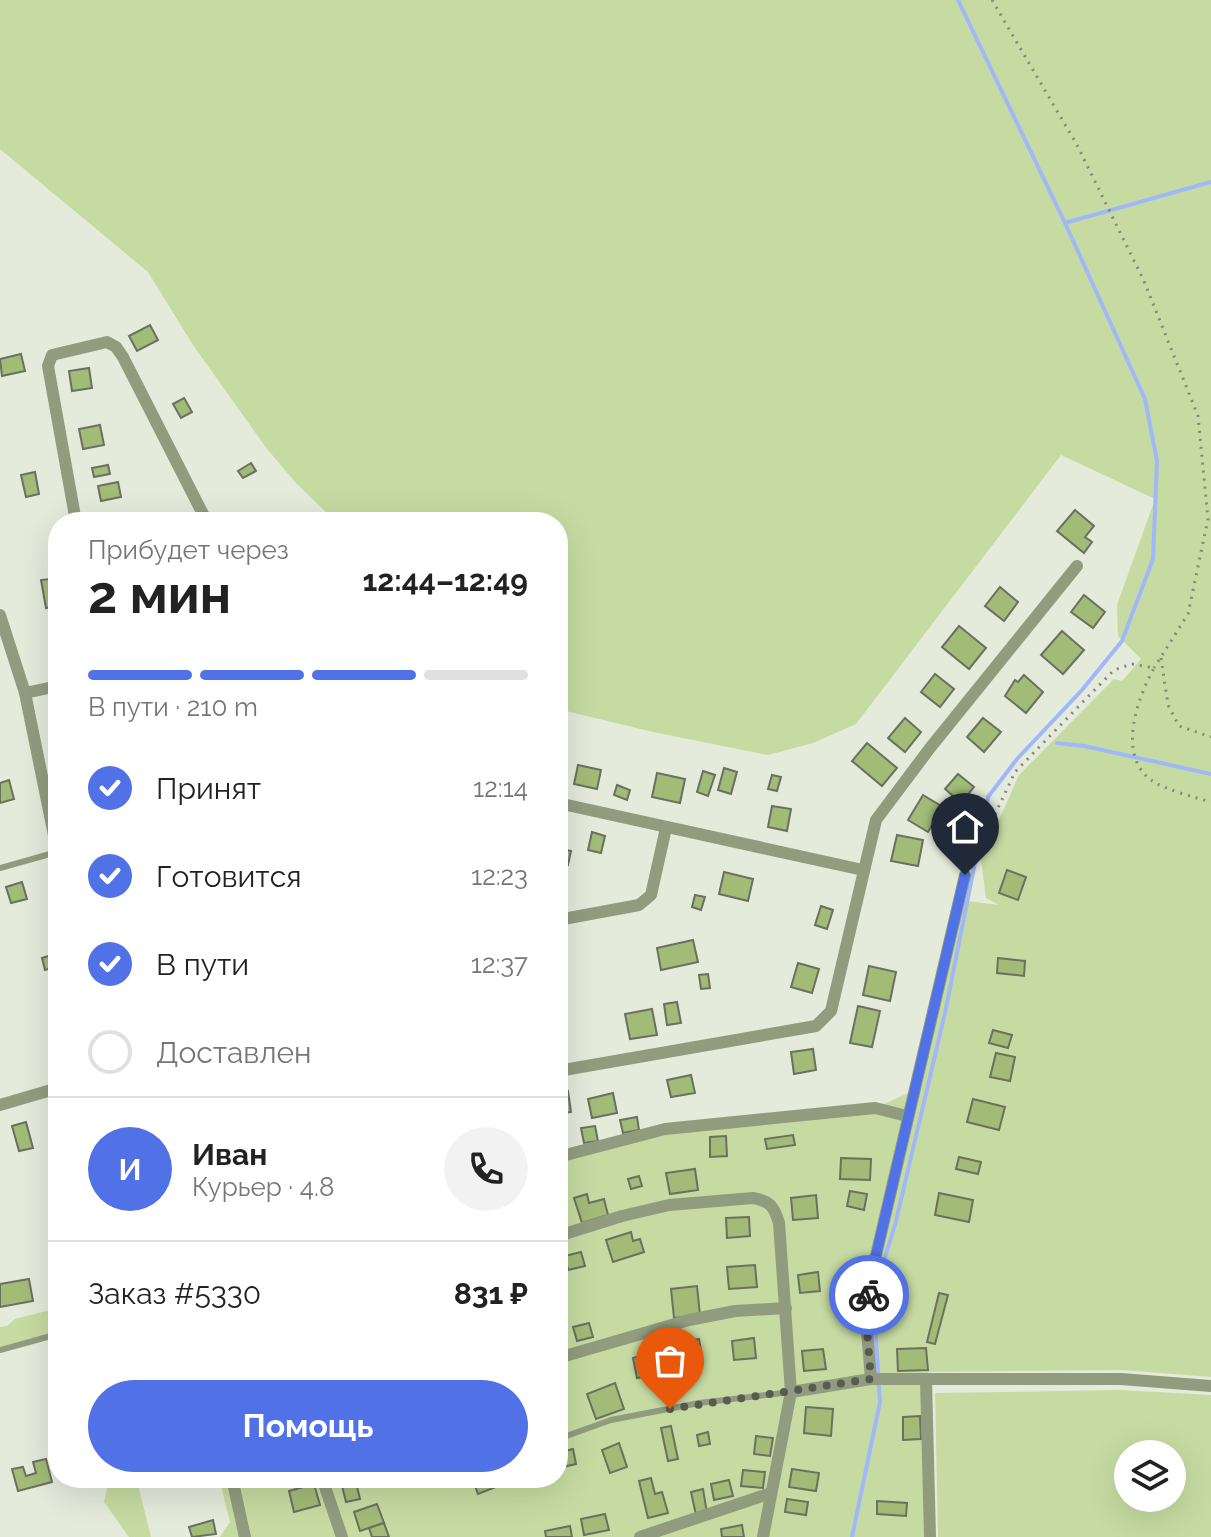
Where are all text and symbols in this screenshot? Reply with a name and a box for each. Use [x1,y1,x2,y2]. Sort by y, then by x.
text: Прибудет через [88,535,289,565]
text: 12:44–12:49 [363,563,528,598]
text: 2 мин [88,564,231,625]
text: В пути · 210 m [88,692,258,722]
icon: check [88,766,132,810]
text: Принят [156,771,261,806]
text: 12:14 [473,773,528,803]
pin [931,793,999,875]
icon: home [943,805,987,849]
icon: check [88,854,132,898]
text: Готовится [156,859,302,894]
text: 12:23 [471,861,528,891]
icon: check [88,942,132,986]
text: В пути [156,947,249,982]
text: 12:37 [471,949,528,979]
text: Доставлен [156,1035,312,1070]
button: phone [444,1127,528,1211]
text: Иван [192,1137,267,1172]
text: И [118,1152,142,1187]
text: Курьер · 4.8 [192,1172,334,1202]
courier [829,1255,909,1335]
icon: bike [847,1273,891,1317]
text: Заказ #5330 [88,1276,261,1311]
text: 831 ₽ [454,1276,528,1311]
pin [636,1327,704,1409]
icon: bag [648,1339,692,1383]
button: Помощь [88,1380,528,1472]
map controls [1114,1440,1186,1512]
button: layers [1114,1440,1186,1512]

